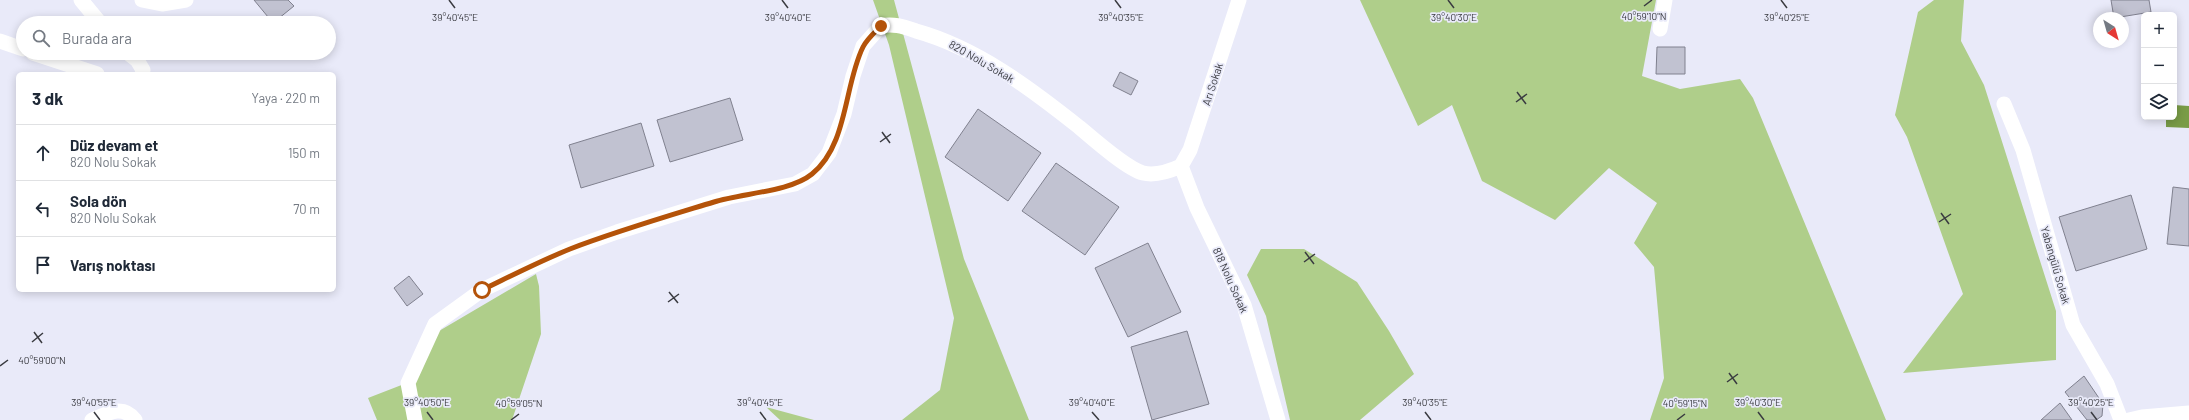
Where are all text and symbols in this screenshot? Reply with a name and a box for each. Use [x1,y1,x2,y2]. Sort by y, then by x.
text: 40°59'10"N [1621,10,1667,22]
text: 39°40'45"E [432,11,478,23]
text: 39°40'40"E [765,11,811,23]
text: 39°40'35"E [1098,11,1144,23]
text: 39°40'30"E [1431,11,1477,23]
text: 39°40'25"E [1764,11,1810,23]
north arrow [2093,12,2129,48]
map controls [2141,12,2177,120]
button: + [2141,12,2177,48]
search box [16,16,336,60]
route end [872,17,890,35]
icon: search [30,27,52,49]
text: Burada ara [62,29,132,47]
street label: 820 Nolu Sokak [947,37,1017,85]
button: − [2141,48,2177,84]
street label: Arı Sokak [1199,61,1225,107]
button: layers [2141,84,2177,120]
text: 3 dk [32,88,63,108]
text: Yaya · 220 m [252,90,320,106]
text: Düz devam et [70,136,158,154]
icon: ahead [32,142,54,164]
text: 150 m [288,145,320,161]
text: 820 Nolu Sokak [70,154,156,170]
text: Sola dön [70,192,127,210]
icon: left [32,198,54,220]
text: 70 m [293,201,320,217]
text: 820 Nolu Sokak [70,210,156,226]
street label: Yabangülü Sokak [2039,225,2073,306]
street label: 818 Nolu Sokak [1211,245,1251,315]
icon: arrive [32,254,54,276]
text: Varış noktası [70,256,155,274]
route start [473,281,491,299]
text: 40°59'00"N [18,354,66,366]
text: 39°40'55"E [71,396,117,408]
text: 39°40'50"E [404,396,450,408]
text: 39°40'45"E [737,396,783,408]
text: 39°40'40"E [1069,396,1115,408]
text: 39°40'35"E [1402,396,1448,408]
text: 39°40'30"E [1735,396,1781,408]
text: 39°40'25"E [2068,396,2114,408]
text: 40°59'05"N [496,397,542,409]
text: 40°59'15"N [1663,397,1707,409]

